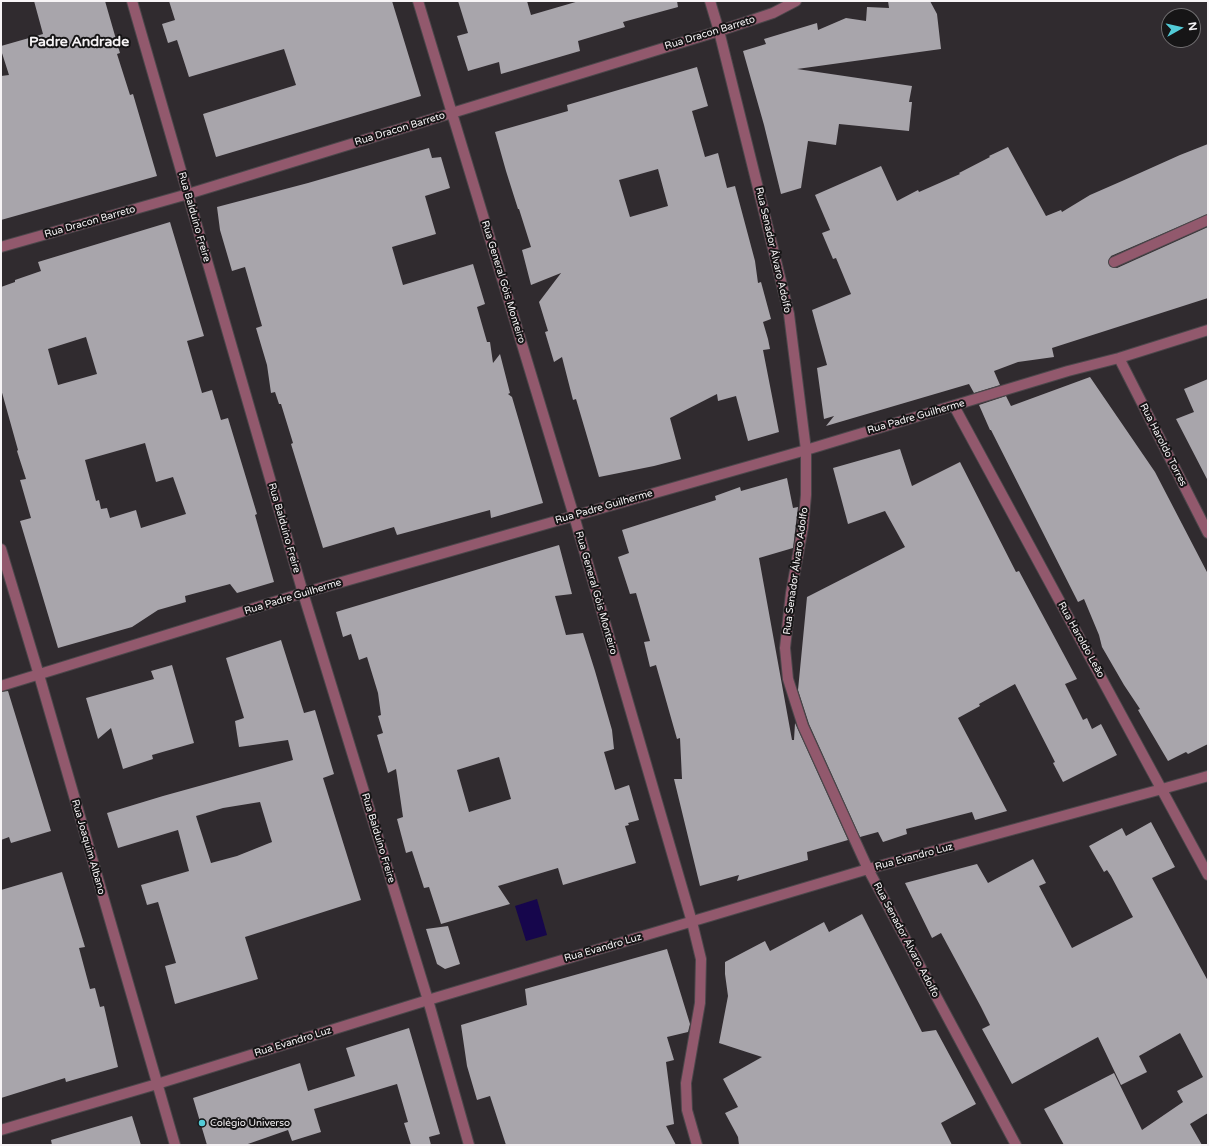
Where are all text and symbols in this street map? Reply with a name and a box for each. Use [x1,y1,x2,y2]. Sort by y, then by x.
north arrow [1161,8,1201,48]
street label: Rua Dracon Barreto [663,14,757,52]
text: N [1185,21,1199,32]
district label: Padre Andrade [29,34,129,50]
street label: Rua Dracon Barreto [353,110,447,148]
street label: Rua Balduíno Freire [175,171,213,263]
street label: Rua Senador Álvaro Adolfo [753,186,793,314]
street label: Rua Dracon Barreto [43,203,137,241]
street label: Rua General Góis Monteiro [479,219,527,345]
street label: Rua Padre Guilherme [866,397,966,437]
street label: Rua Haroldo Torres [1137,402,1189,488]
street label: Rua Balduíno Freire [265,482,303,574]
street label: Rua Padre Guilherme [554,487,654,527]
street label: Rua Senador Álvaro Adolfo [781,506,811,636]
street label: Rua General Góis Monteiro [573,530,619,656]
street label: Rua Padre Guilherme [243,577,343,617]
street label: Rua Haroldo Leão [1055,600,1107,680]
street label: Rua Balduíno Freire [359,792,397,884]
street label: Rua Joaquim Albano [69,798,107,896]
street label: Rua Evandro Luz [874,841,954,873]
street label: Rua Senador Álvaro Adolfo [870,880,942,1000]
street label: Rua Evandro Luz [563,931,643,965]
street label: Rua Evandro Luz [253,1025,333,1059]
place label: Colégio Universo [210,1117,290,1129]
marker: Colégio Universo [197,1118,207,1128]

